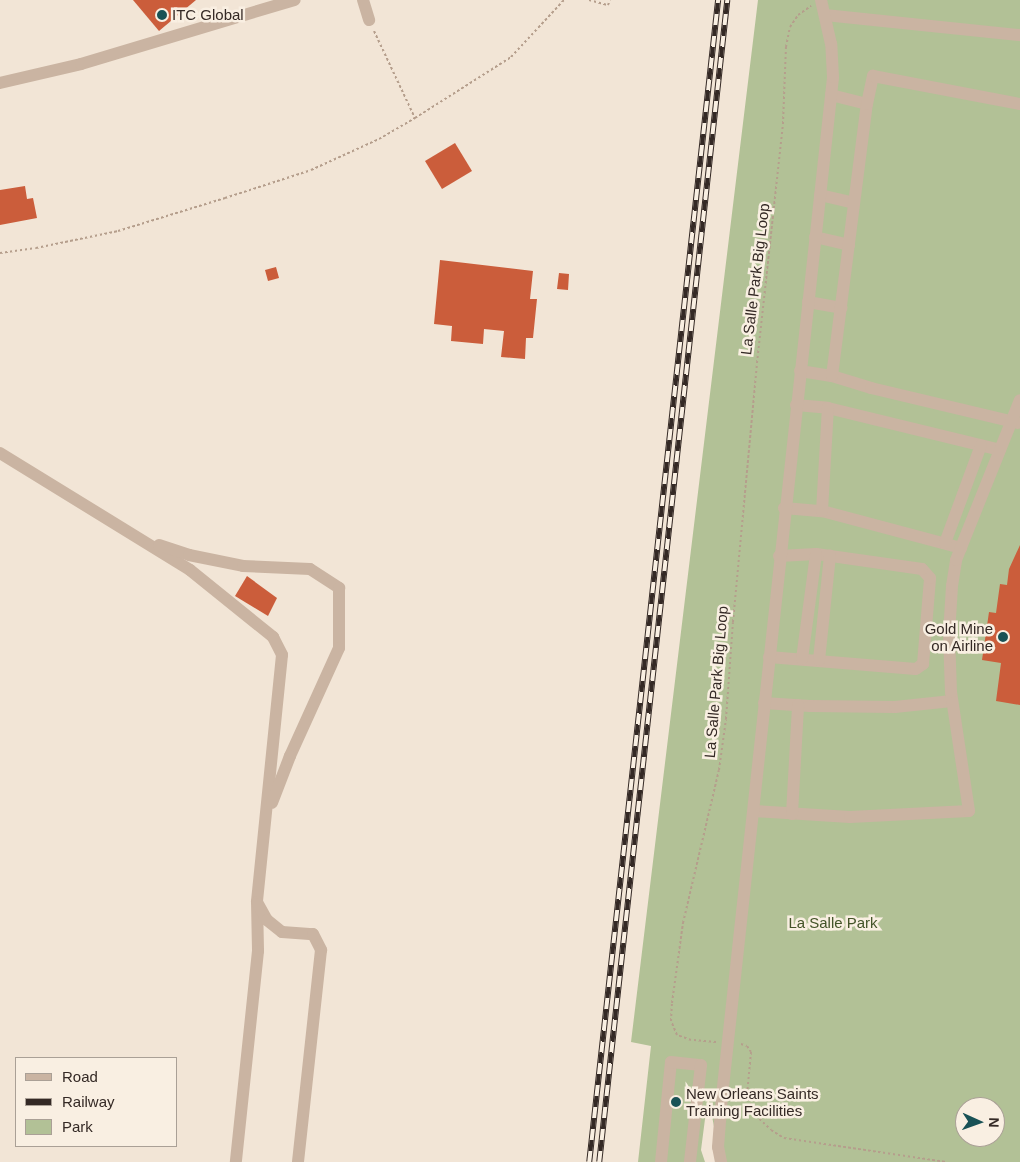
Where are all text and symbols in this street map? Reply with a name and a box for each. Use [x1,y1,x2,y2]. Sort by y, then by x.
place label: ITC Global [172,6,244,24]
marker: ITC Global [156,9,168,21]
street label: La Salle Park Big Loop [737,202,773,356]
street label: La Salle Park Big Loop [700,605,732,759]
place label: Gold Mine on Airline [925,619,993,654]
marker: Gold Mine on Airline [997,631,1009,643]
park label: La Salle Park [788,914,878,932]
legend [15,1057,178,1147]
text: Road [62,1068,98,1085]
place label: New Orleans Saints Training Facilities [686,1084,819,1119]
text: Railway [62,1093,115,1110]
marker: New Orleans Saints Training Facilities [670,1096,682,1108]
north arrow [955,1097,1005,1147]
text: N [986,1117,1002,1128]
text: Park [62,1118,93,1135]

